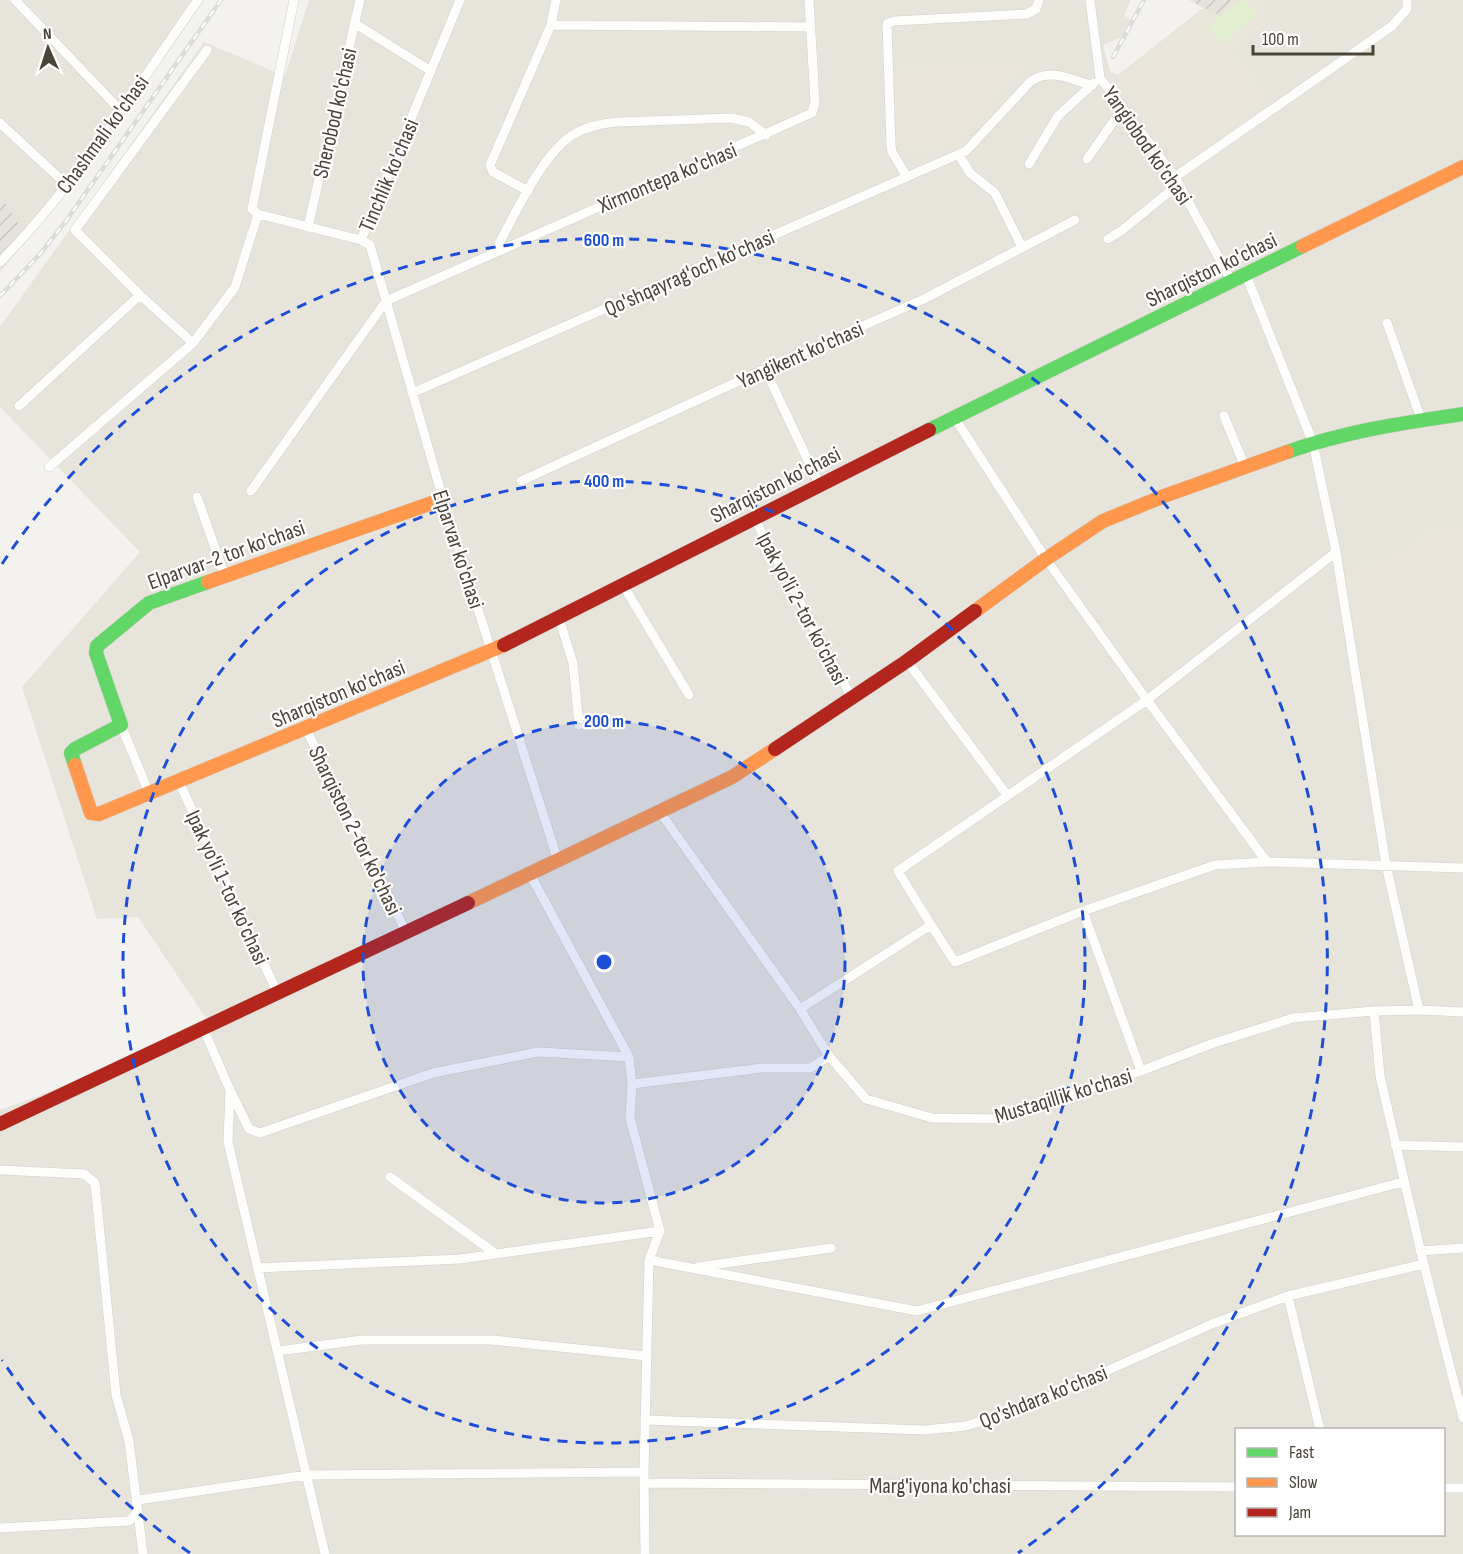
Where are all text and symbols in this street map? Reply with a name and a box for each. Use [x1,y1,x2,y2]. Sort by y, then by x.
north arrow [18,18,78,78]
scale bar [1253,18,1373,56]
text: N [43,25,52,44]
text: 100 m [1262,29,1299,50]
street label: Sherobod ko'chasi [307,45,364,181]
street label: Chashmali ko'chasi [51,70,155,199]
street label: Yangiobod ko'chasi [1096,81,1198,210]
street label: Tinchlik ko'chasi [353,115,425,236]
street label: Xirmontepa ko'chasi [593,137,741,220]
street label: Qo'shqayrag'och ko'chasi [600,224,779,323]
street label: Sharqiston ko'chasi [1142,227,1282,314]
text: 600 m [584,230,624,251]
street label: Yangikent ko'chasi [733,316,868,395]
street label: Sharqiston ko'chasi [706,441,845,530]
text: 400 m [584,471,624,492]
street label: Elparvar ko'chasi [426,487,489,612]
street label: Elparvar-2 tor ko'chasi [144,514,309,596]
street label: Ipak yo'li 2-tor ko'chasi [750,528,853,690]
street label: Sharqiston ko'chasi [268,654,409,735]
text: 200 m [584,711,624,732]
street label: Sharqiston 2-tor ko'chasi [302,742,407,920]
street label: Ipak yo'li 1-tor ko'chasi [179,806,274,969]
centre of rings [594,952,614,972]
street label: Mustaqillik ko'chasi [991,1063,1135,1130]
street label: Qo'shdara ko'chasi [976,1359,1112,1435]
legend [1235,1428,1445,1536]
text: Fast [1289,1442,1315,1463]
text: Slow [1289,1472,1318,1493]
street label: Marg'iyona ko'chasi [869,1473,1011,1500]
text: Jam [1288,1502,1311,1523]

